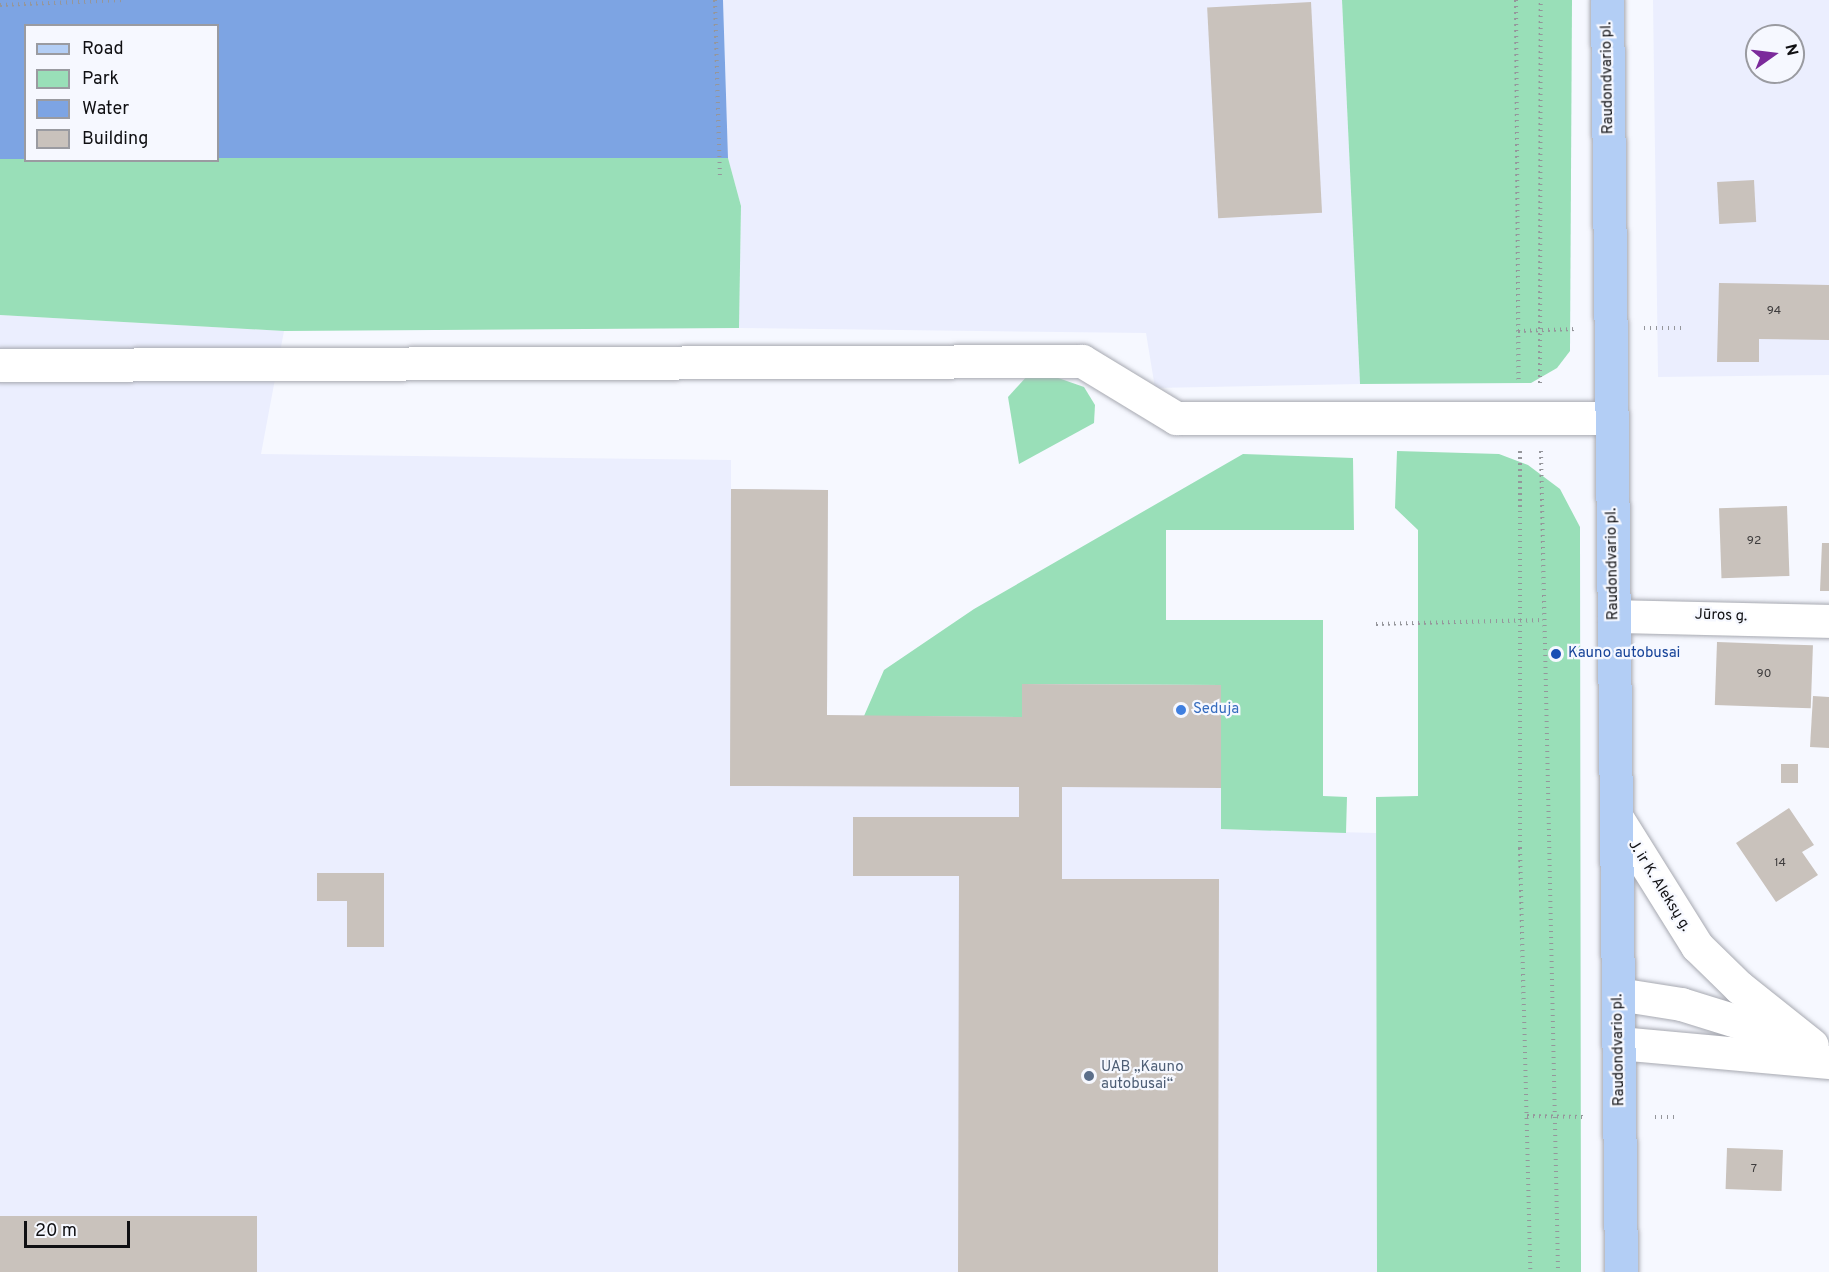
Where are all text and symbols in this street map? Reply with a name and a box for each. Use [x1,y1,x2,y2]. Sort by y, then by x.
street label: Raudondvario pl. [1598,22,1618,134]
legend [24,24,219,162]
north arrow [1745,24,1805,84]
text: Road [82,38,124,61]
text: N [1779,42,1802,58]
text: Park [82,68,119,91]
text: Water [82,98,129,121]
text: Building [82,128,148,151]
house number: 94 [1767,305,1781,319]
street label: Raudondvario pl. [1603,508,1623,620]
house number: 92 [1747,535,1761,549]
street label: Jūros g. [1694,606,1748,626]
place label: Kauno autobusai [1568,645,1680,663]
marker: Kauno autobusai [1549,647,1563,661]
house number: 90 [1757,668,1771,682]
place label: Seduja [1193,701,1239,719]
marker: Seduja [1174,703,1188,717]
street label: J. ir K. Aleksų g. [1624,837,1694,935]
house number: 14 [1774,857,1786,871]
street label: Raudondvario pl. [1609,994,1629,1106]
place label: UAB „Kauno autobusai“ [1101,1058,1184,1093]
marker: UAB „Kauno autobusai“ [1082,1069,1096,1083]
house number: 7 [1751,1163,1757,1177]
scale bar [27,1209,134,1247]
text: 20 m [35,1220,77,1243]

